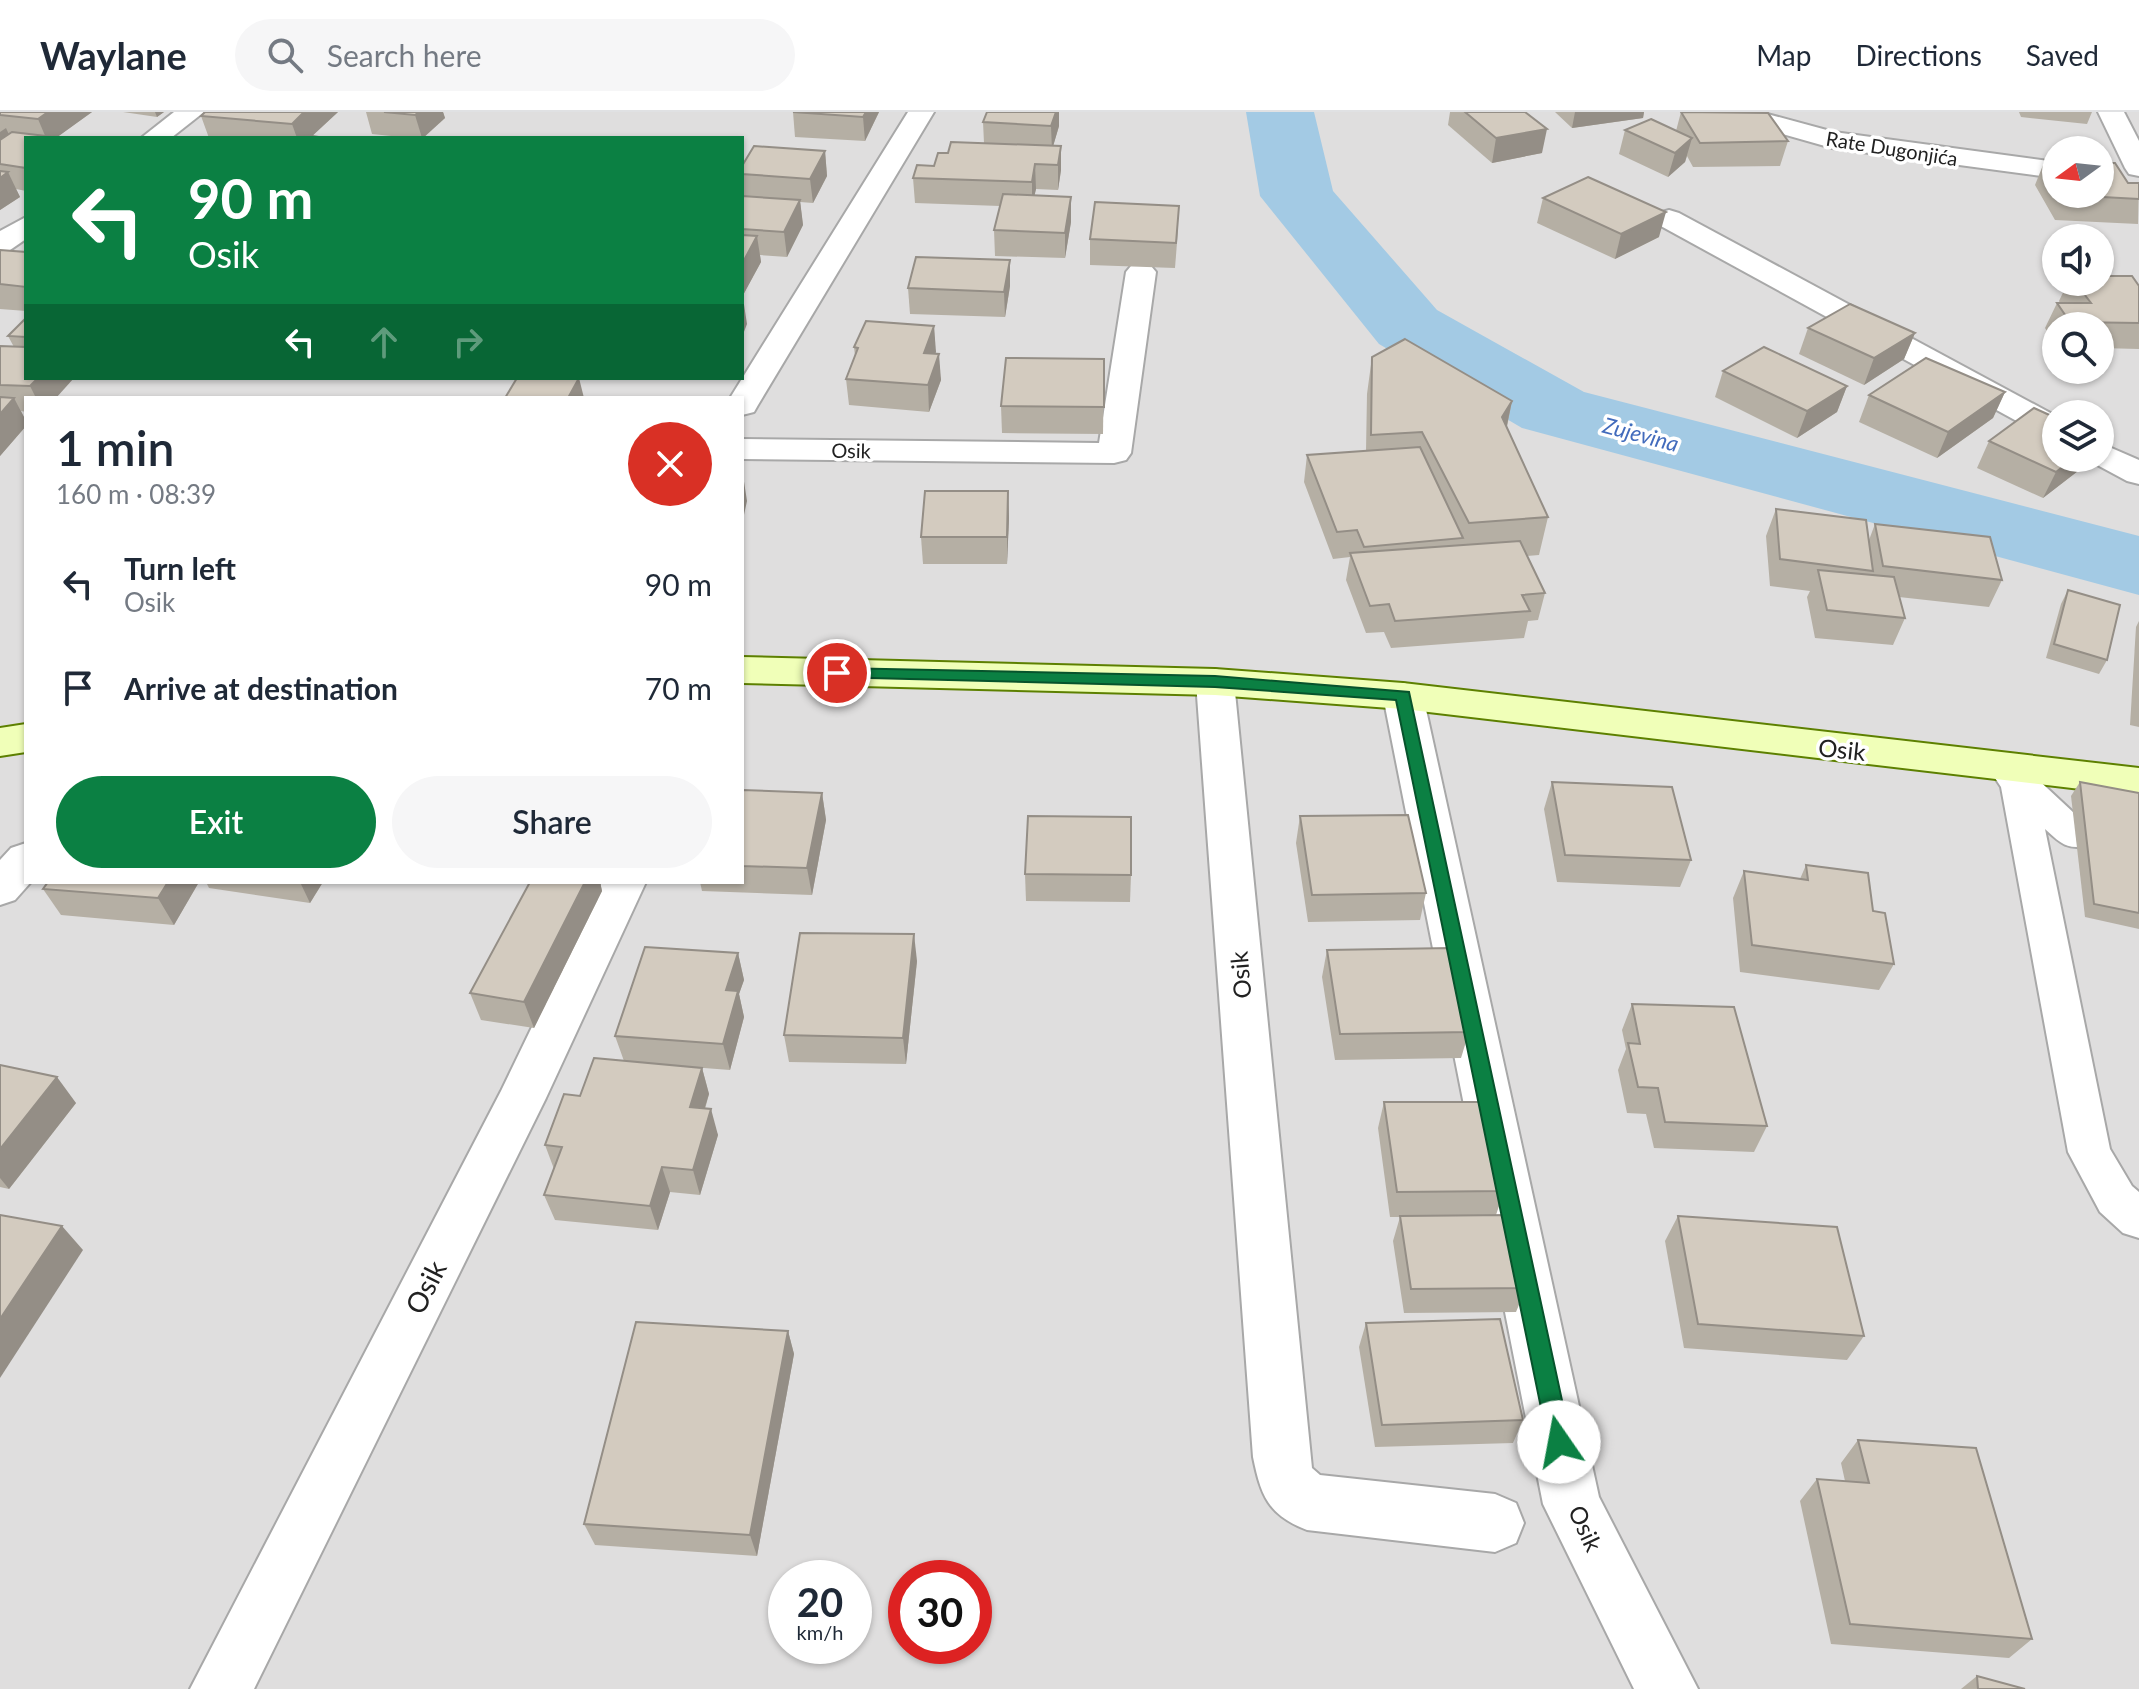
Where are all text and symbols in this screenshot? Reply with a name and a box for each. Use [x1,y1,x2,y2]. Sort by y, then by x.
search box [235,19,795,91]
text: Waylane [40,32,187,78]
icon: search [263,33,307,77]
text: Search here [327,37,482,73]
text: Map [1756,38,1811,72]
text: Directions [1855,38,1982,72]
text: Saved [2026,38,2099,72]
street label: Rate Dugonjića [1824,126,1960,170]
north arrow [2042,136,2114,208]
map controls [2042,136,2114,472]
text: 90 m [188,164,313,231]
icon: left [56,168,160,272]
button: sound [2042,224,2114,296]
text: Osik [188,232,259,276]
button: search [2042,312,2114,384]
icon: left [278,320,322,364]
icon: ahead [362,320,406,364]
icon: right [446,320,490,364]
button: layers [2042,400,2114,472]
water label: Zujevina [1599,411,1682,457]
text: 1 min [56,419,174,476]
button: close [628,422,712,506]
street label: Osik [831,438,872,462]
text: 160 m · 08:39 [56,478,216,510]
text: Turn left [124,550,236,586]
icon: left [56,562,100,606]
text: 90 m [645,566,712,602]
text: Osik [124,586,175,618]
pin [803,639,871,707]
icon: arrive [815,651,859,695]
icon: arrive [56,666,100,710]
text: Arrive at destination [124,670,398,706]
text: 70 m [645,670,712,706]
street label: Osik [1817,732,1868,766]
button: Exit [56,776,376,868]
button: Share [392,776,712,868]
street label: Osik [1223,949,1257,1000]
street label: Osik [397,1254,453,1319]
position arrow [1517,1400,1601,1484]
street label: Osik [1563,1500,1609,1556]
speed limit sign: 30 [888,1560,992,1664]
text: 20 [797,1578,843,1626]
text: km/h [797,1620,843,1644]

